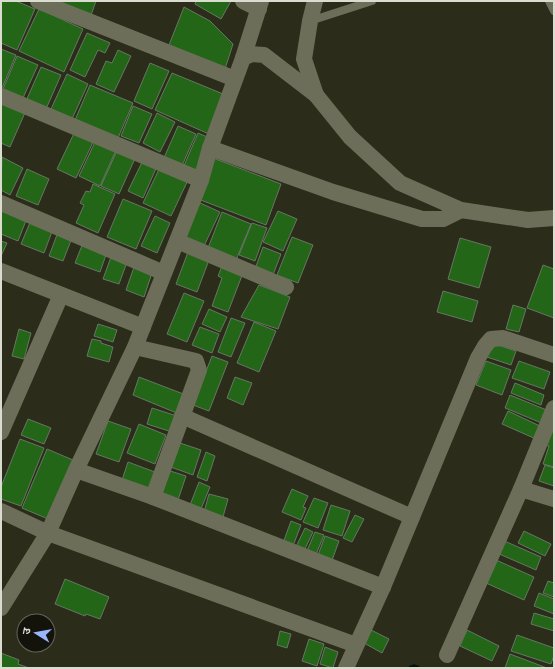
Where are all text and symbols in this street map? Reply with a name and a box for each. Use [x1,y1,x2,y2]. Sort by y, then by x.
north arrow [16,613,56,653]
text: उ [18,626,34,636]

